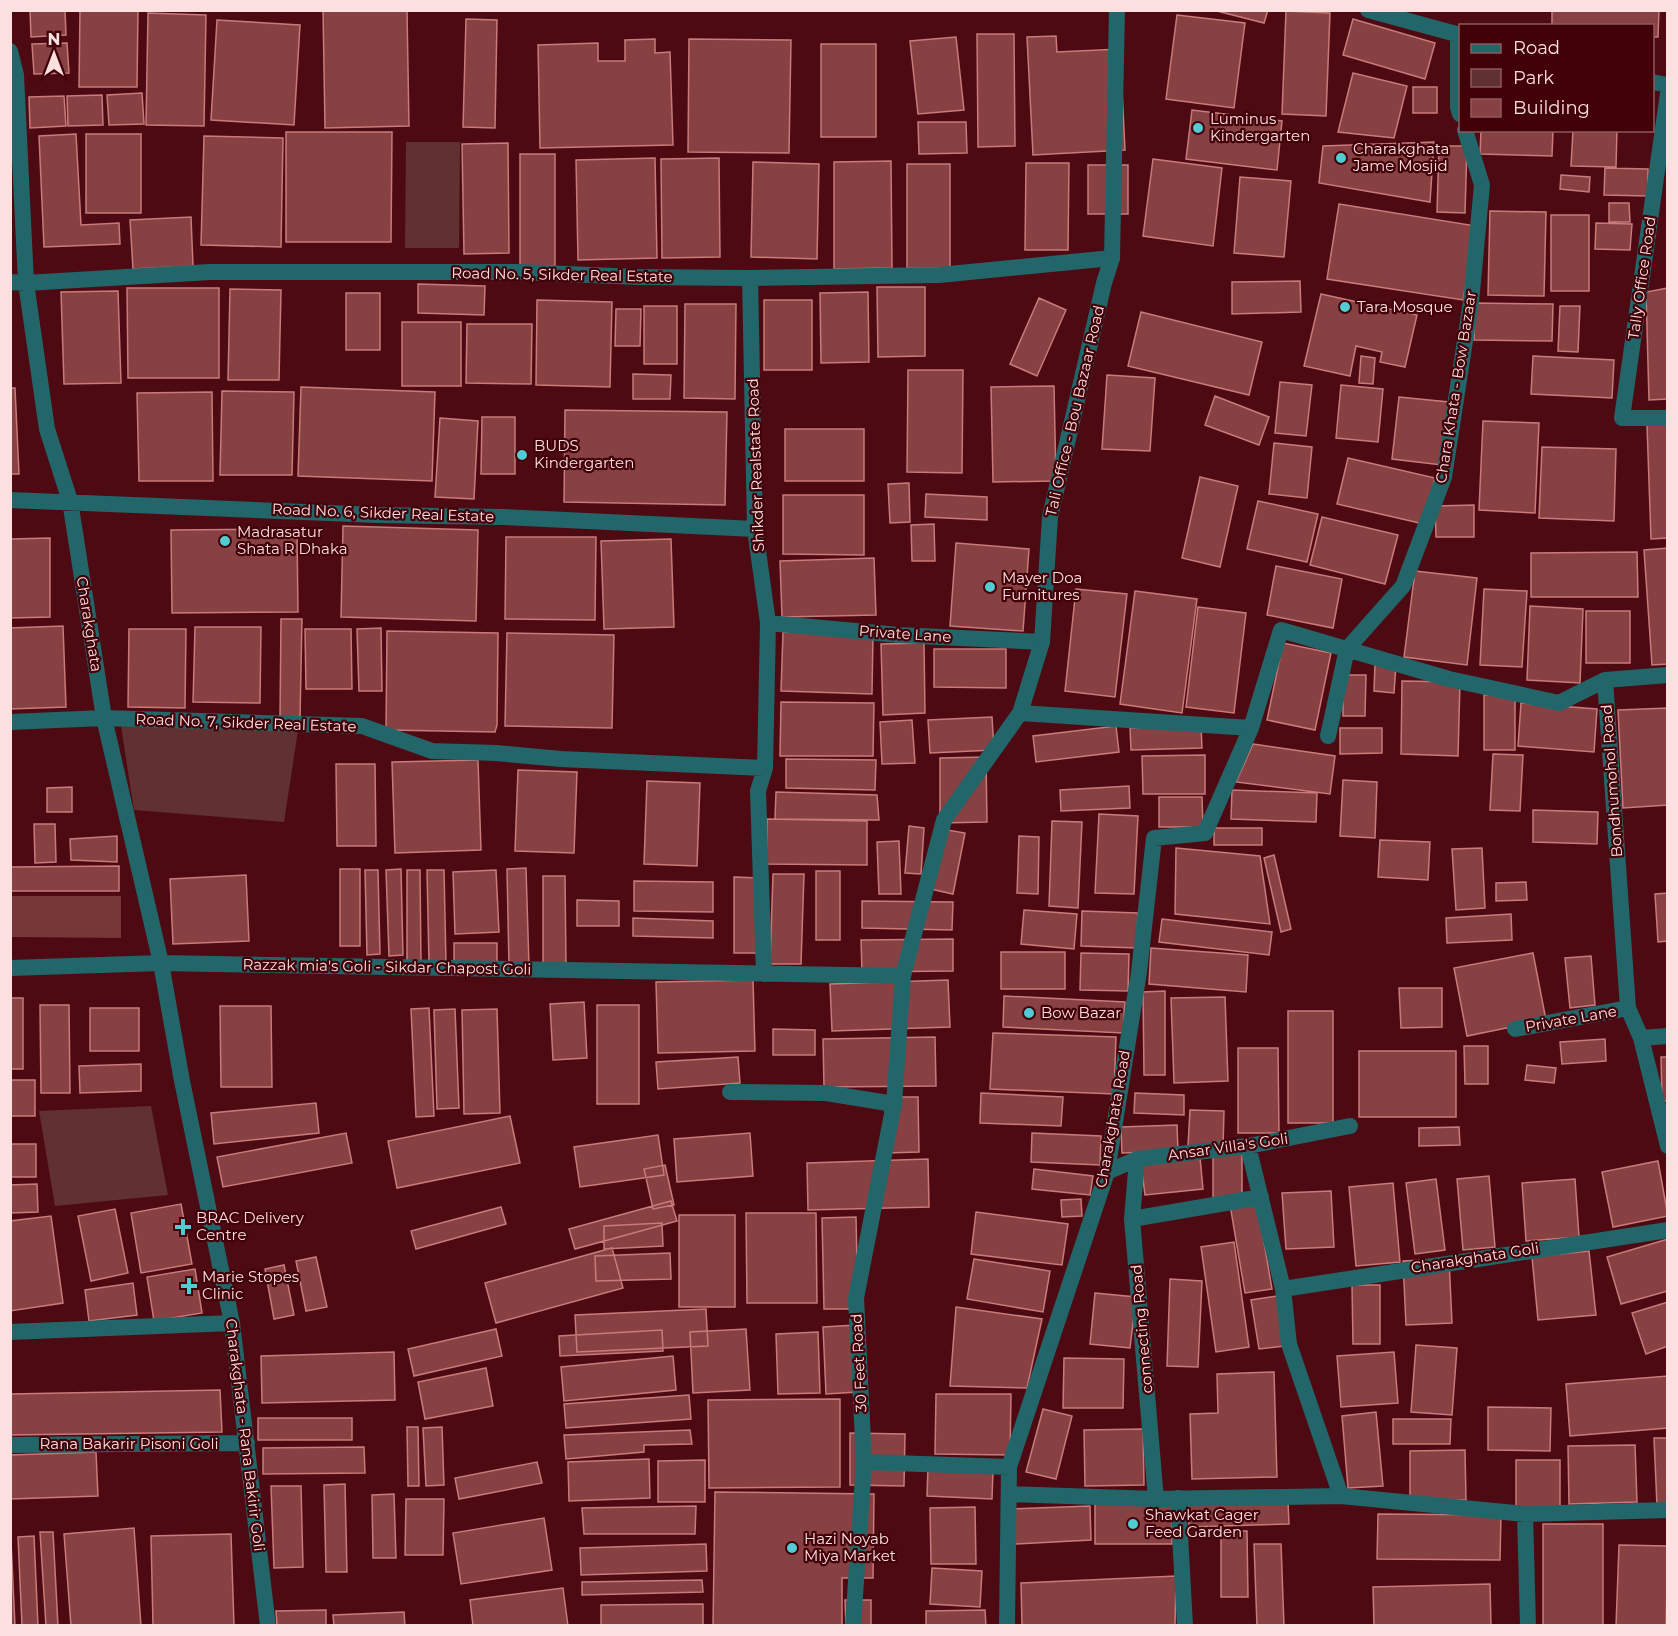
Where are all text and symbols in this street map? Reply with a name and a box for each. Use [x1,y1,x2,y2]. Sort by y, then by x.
north arrow [24,24,84,84]
legend [1459,24,1654,132]
text: N [48,30,60,49]
text: Road [1513,37,1560,59]
text: Park [1513,67,1554,89]
text: Building [1513,97,1590,119]
place label: Luminus Kindergarten [1210,109,1310,145]
marker: Luminus Kindergarten [1191,121,1205,135]
place label: Charakghata Jame Mosjid [1352,139,1449,175]
marker: Charakghata Jame Mosjid [1334,151,1348,165]
street label: Tally Office Road [1623,215,1660,341]
street label: Road No. 5, Sikder Real Estate [451,263,673,286]
street label: Chara Khata - Bow Bazaar [1431,289,1480,485]
place label: Tara Mosque [1357,297,1453,316]
marker: Tara Mosque [1338,300,1352,314]
street label: Tali Office - Bou Bazaar Road [1041,303,1108,518]
street label: Shikder Realstate Road [743,378,768,552]
place label: BUDS Kindergarten [534,436,634,472]
marker: BUDS Kindergarten [515,448,529,462]
street label: Road No. 6, Sikder Real Estate [272,499,494,526]
place label: Madrasatur Shata R Dhaka [237,522,348,558]
marker: Madrasatur Shata R Dhaka [218,534,232,548]
place label: Mayer Doa Furnitures [1002,568,1082,604]
street label: Charakghata [73,575,106,673]
marker: Mayer Doa Furnitures [983,580,997,594]
street label: Private Lane [858,621,952,646]
street label: Bondhumohol Road [1597,704,1626,858]
street label: Road No. 7, Sikder Real Estate [135,709,357,736]
street label: Razzak mia's Goli - Sikdar Chapost Goli [242,954,532,979]
street label: Private Lane [1524,1001,1618,1036]
place label: Bow Bazar [1041,1003,1121,1022]
marker: Bow Bazar [1022,1006,1036,1020]
street label: Charakghata Road [1091,1049,1134,1189]
street label: Ansar Villa's Goli [1166,1129,1289,1164]
place label: BRAC Delivery Centre [196,1208,305,1244]
marker: BRAC Delivery Centre [174,1218,192,1236]
street label: Charakghata Goli [1410,1238,1540,1277]
street label: connecting Road [1126,1264,1157,1394]
place label: Marie Stopes Clinic [202,1267,299,1303]
marker: Marie Stopes Clinic [180,1277,198,1295]
street label: 30 Feet Road [846,1313,871,1413]
street label: Charakghata - Rana Bakirir Goli [222,1317,269,1553]
street label: Rana Bakarir Pisoni Goli [40,1434,218,1453]
place label: Shawkat Cager Feed Garden [1145,1505,1259,1541]
marker: Shawkat Cager Feed Garden [1126,1517,1140,1531]
place label: Hazi Noyab Miya Market [804,1529,896,1565]
marker: Hazi Noyab Miya Market [785,1541,799,1555]

